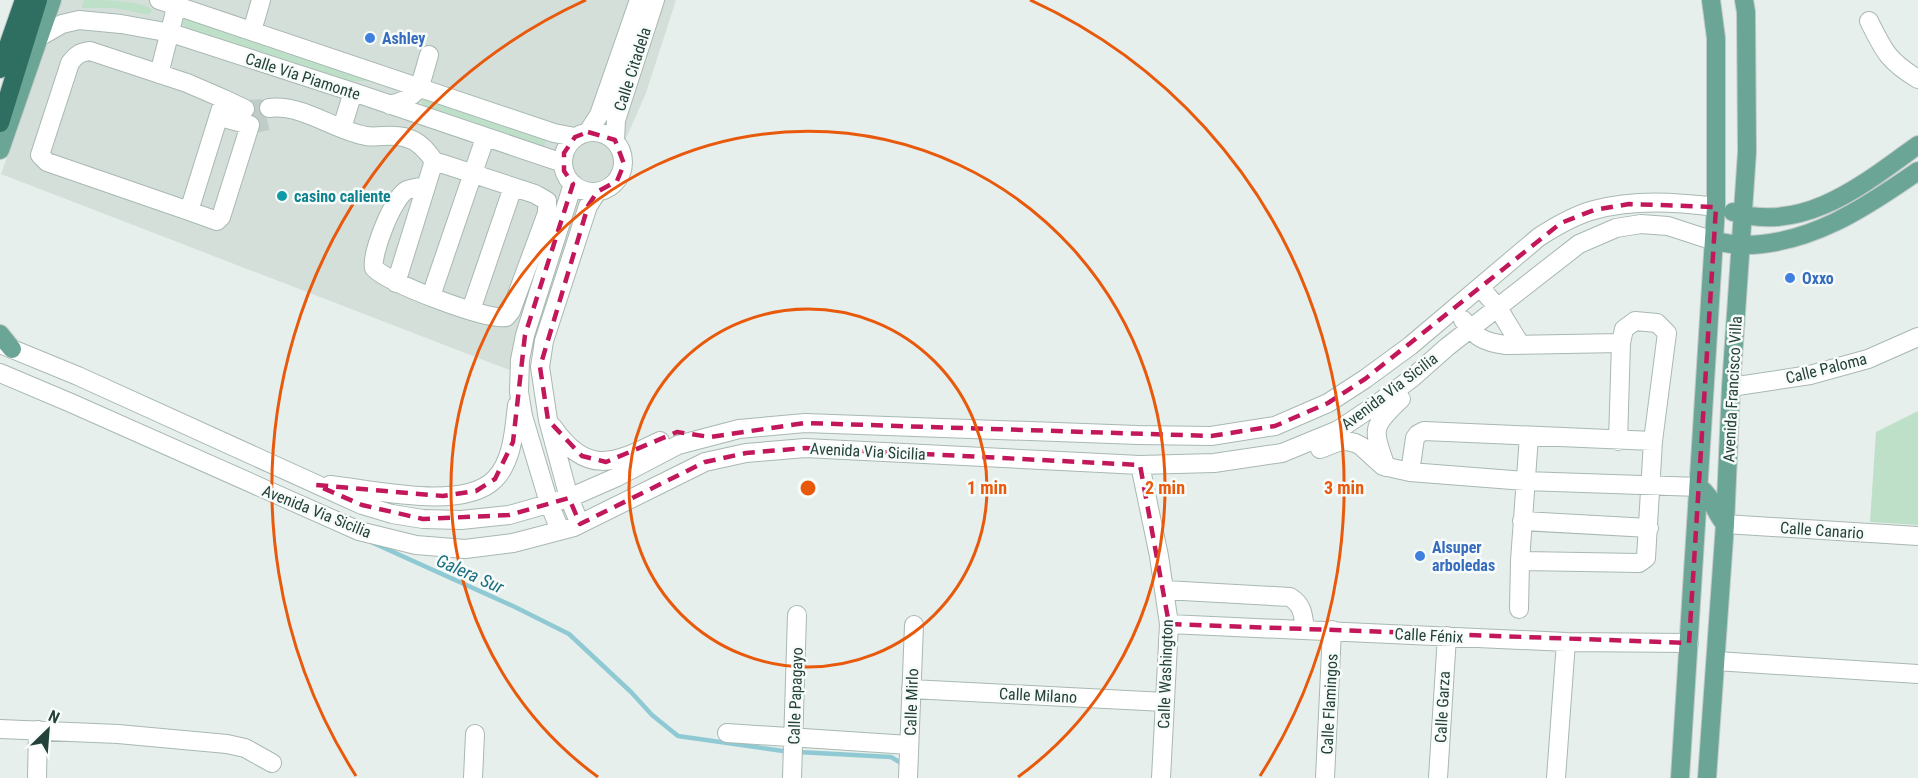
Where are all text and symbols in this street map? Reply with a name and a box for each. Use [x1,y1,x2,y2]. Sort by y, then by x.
street label: Calle Citadela [610,25,655,114]
place label: Ashley [382,29,425,48]
marker: Ashley [363,31,377,45]
street label: Calle Vía Piamonte [243,49,363,104]
place label: casino caliente [294,187,391,206]
marker: casino caliente [275,189,289,203]
place label: Oxxo [1802,269,1834,288]
marker: Oxxo [1783,271,1797,285]
street label: Avenida Francisco Villa [1719,315,1746,463]
street label: Avenida Via Sicilia [1337,349,1441,434]
street label: Calle Paloma [1784,349,1869,388]
street label: Avenida Via Sicilia [810,439,926,464]
text: 1 min [967,477,1007,498]
text: 2 min [1145,477,1185,498]
text: 3 min [1324,477,1364,498]
centre of rings [798,478,818,498]
street label: Avenida Via Sicilia [260,481,374,542]
street label: Calle Canario [1779,518,1865,543]
place label: Alsuper arboledas [1432,538,1495,575]
water label: Galera Sur [433,549,508,598]
marker: Alsuper arboledas [1413,549,1427,563]
street label: Calle Washington [1154,619,1177,729]
street label: Calle Fénix [1394,624,1464,647]
street label: Calle Papagayo [784,647,807,745]
street label: Calle Flamingos [1317,653,1342,755]
street label: Calle Mirlo [901,668,922,736]
street label: Calle Garza [1431,671,1454,743]
street label: Calle Milano [998,684,1077,707]
north arrow [18,700,78,760]
text: N [46,706,63,728]

